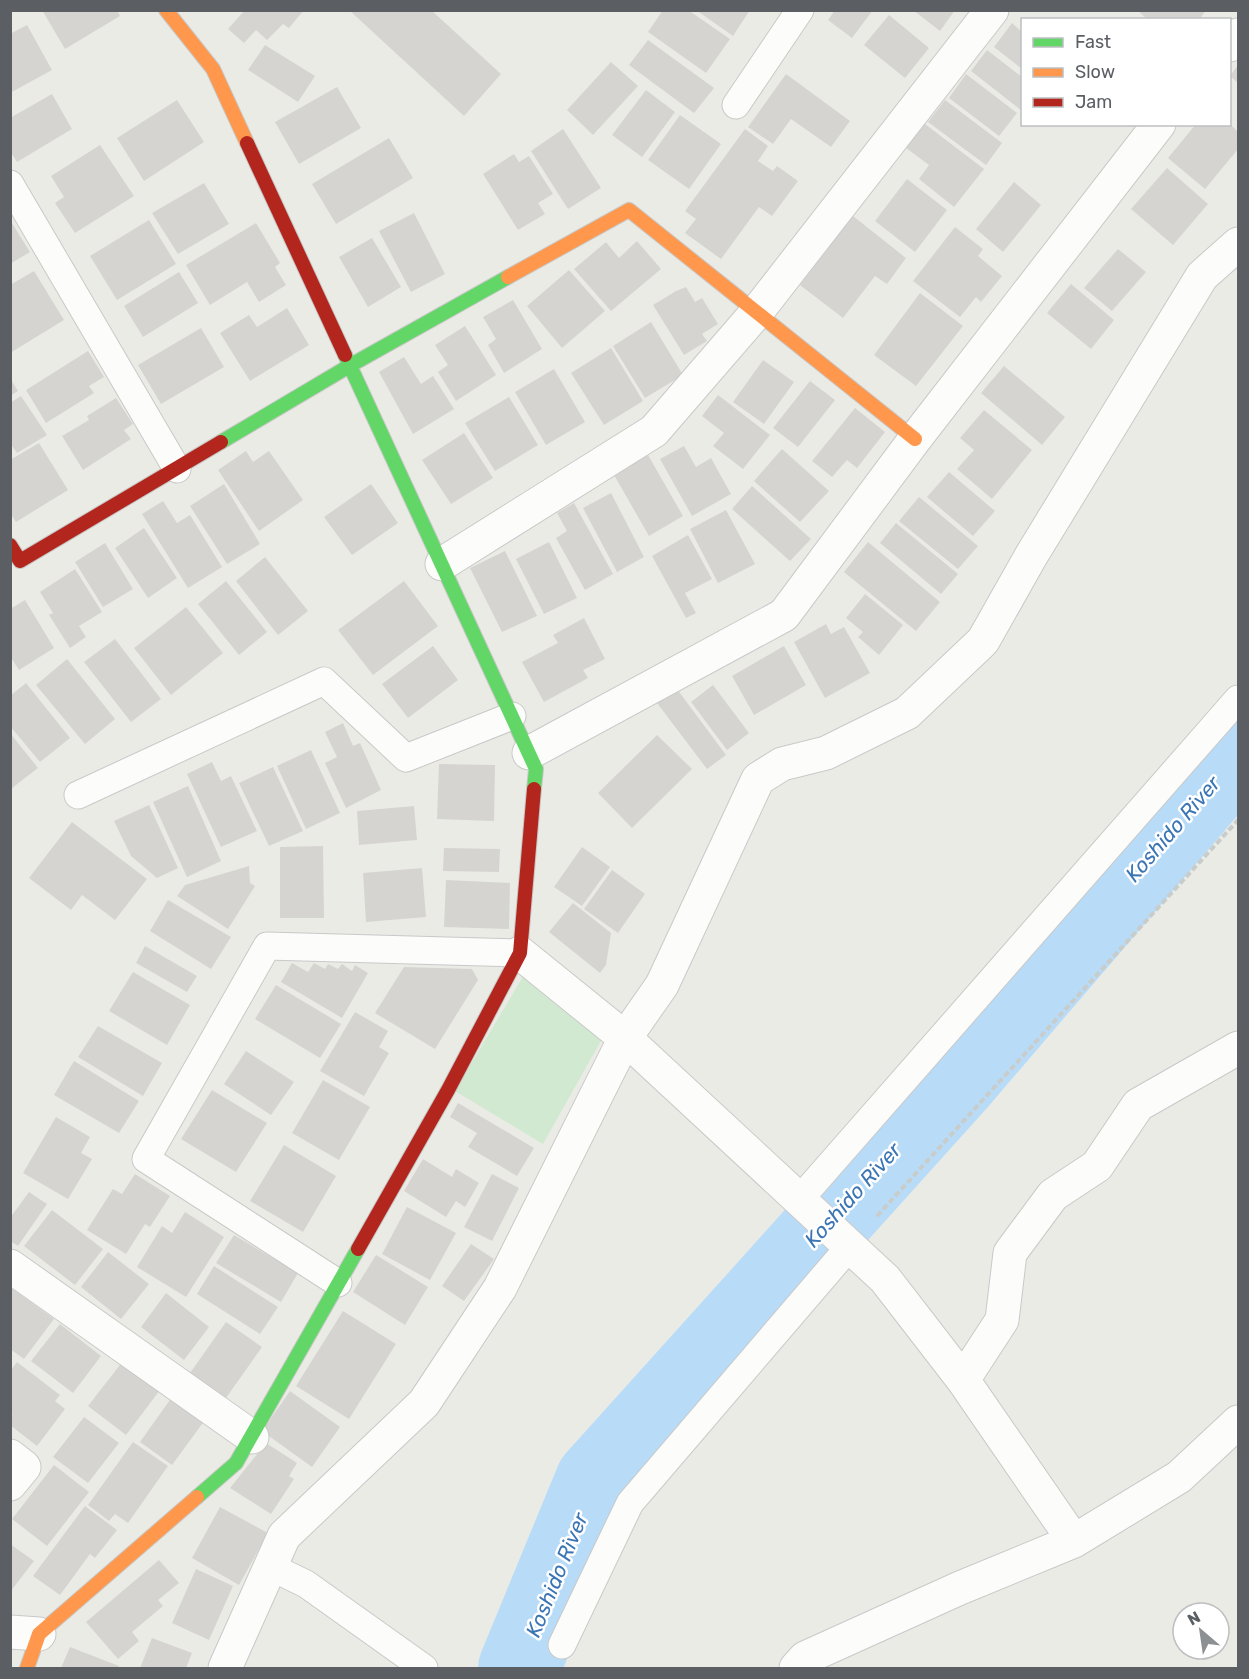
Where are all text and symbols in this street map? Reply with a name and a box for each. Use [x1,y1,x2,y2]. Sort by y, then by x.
legend [1021,18,1231,126]
text: Fast [1075,31,1111,53]
text: Slow [1075,61,1115,83]
text: Jam [1075,91,1112,113]
water label: Koshido River [1120,770,1226,887]
water label: Koshido River [799,1137,907,1252]
water label: Koshido River [520,1508,593,1641]
north arrow [1171,1601,1231,1661]
text: N [1184,1607,1204,1629]

